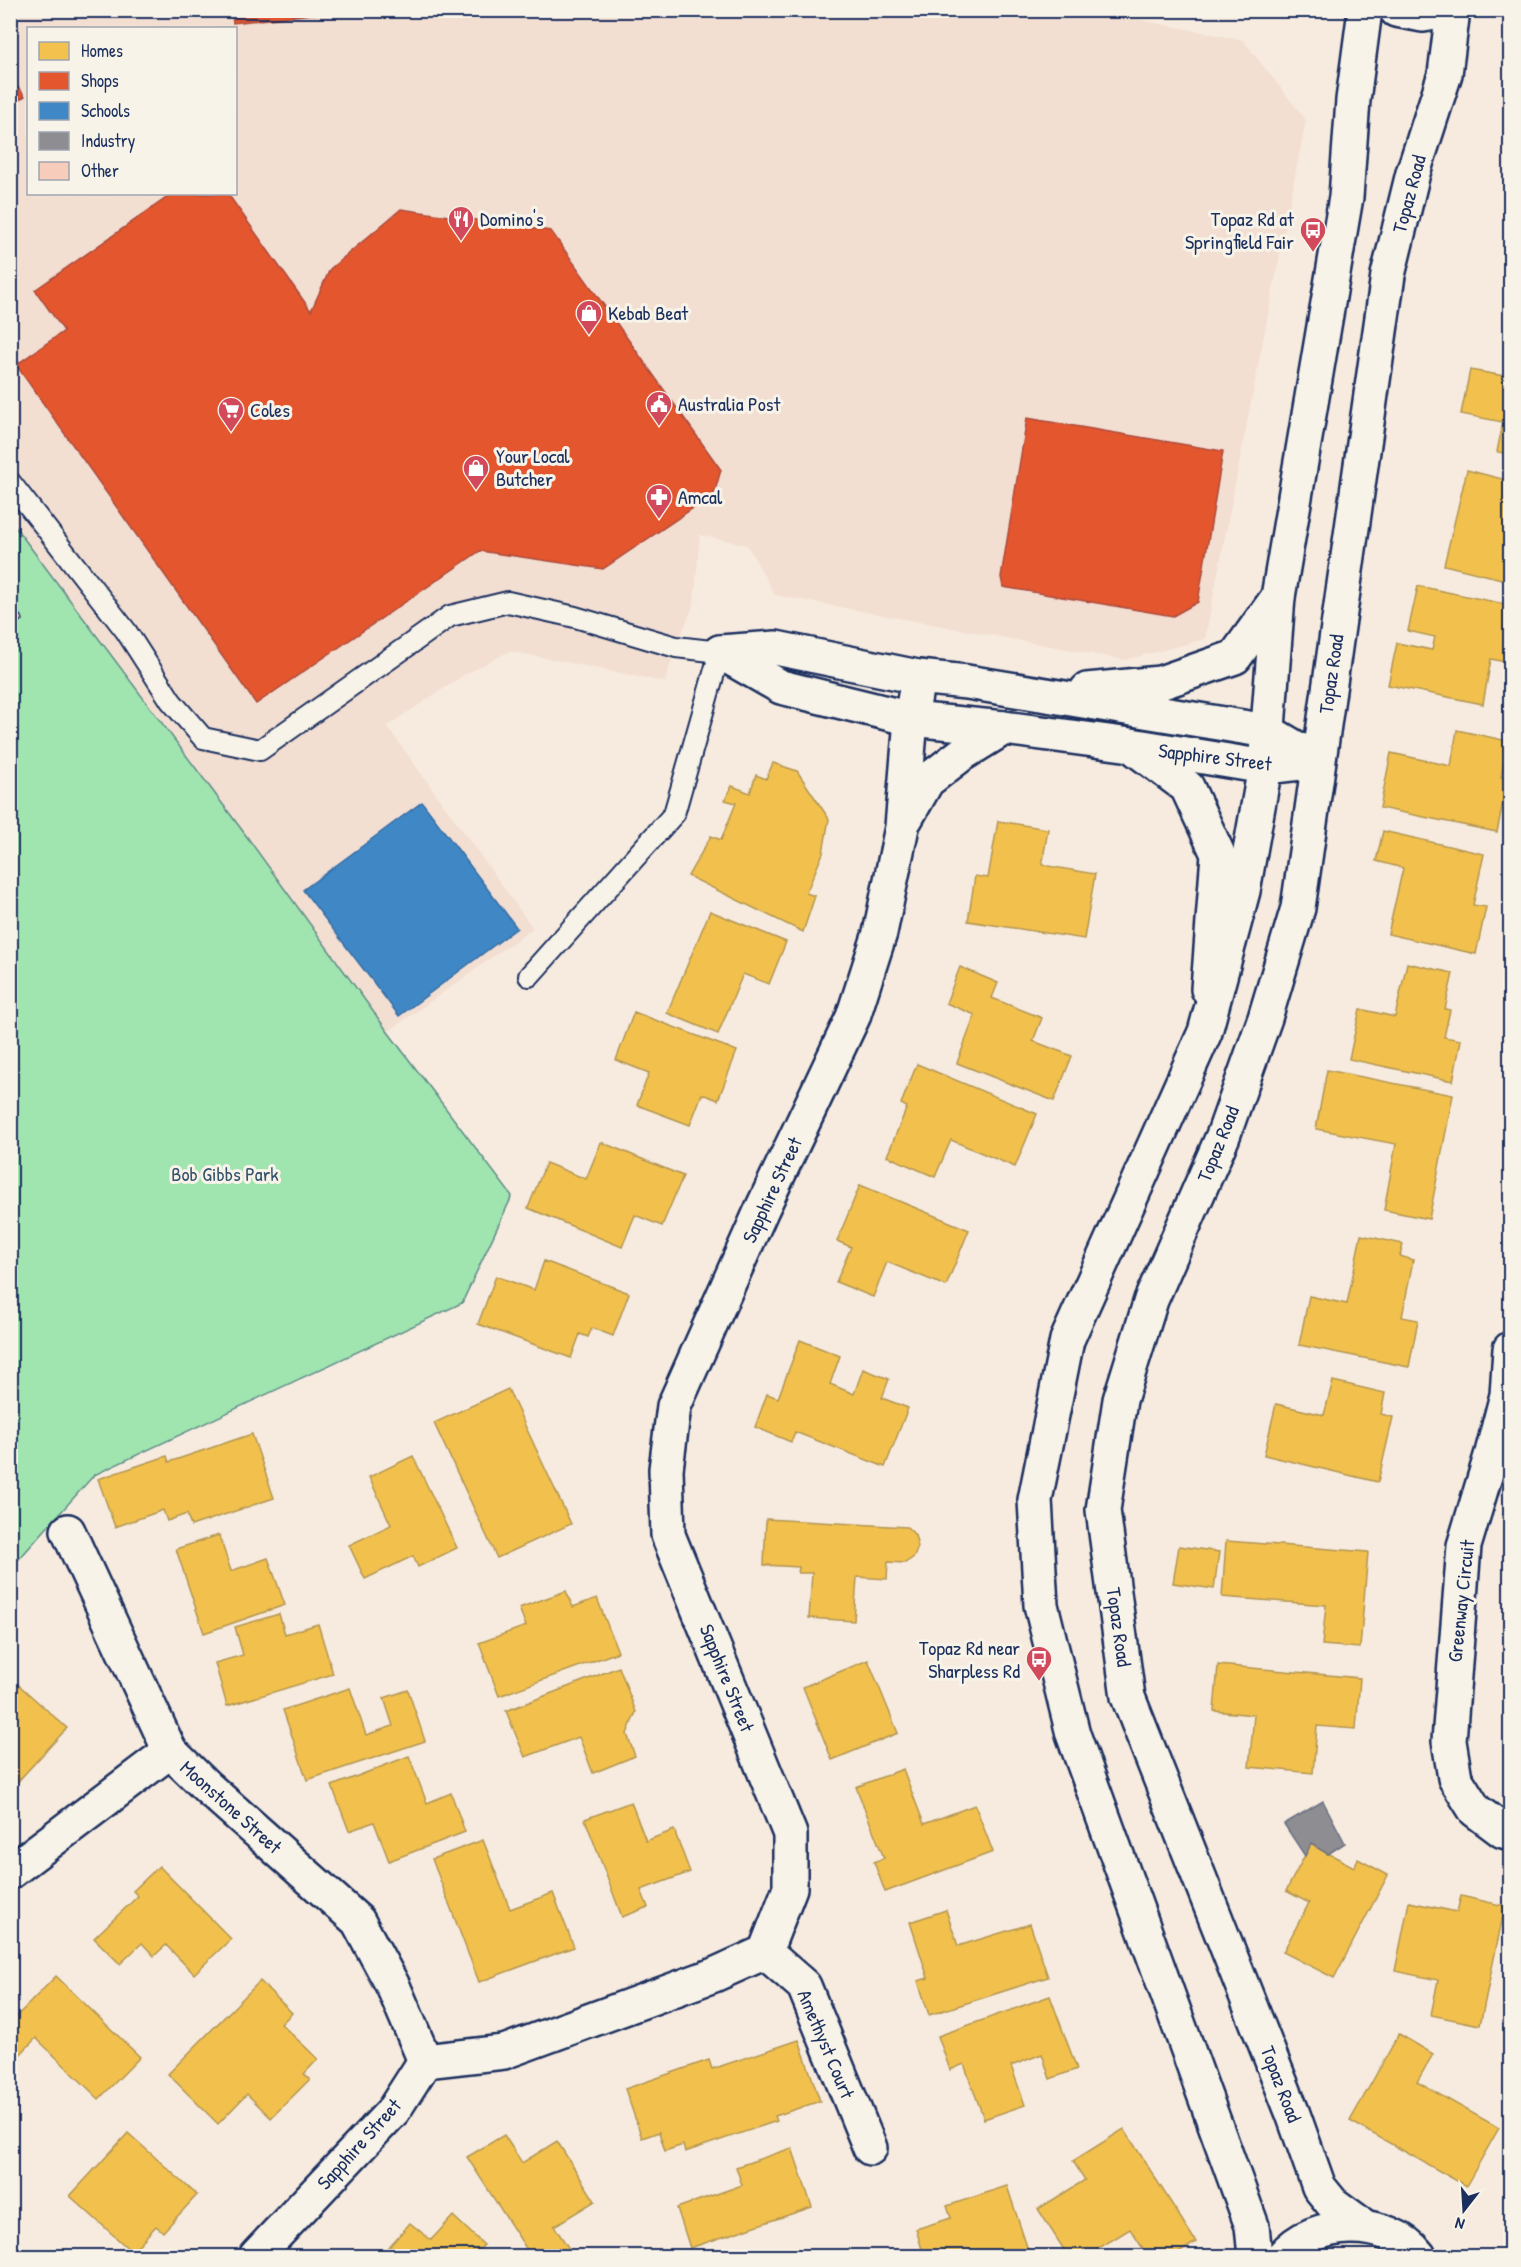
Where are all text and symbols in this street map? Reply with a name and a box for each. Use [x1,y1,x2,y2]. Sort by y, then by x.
legend [27,27,237,195]
text: Homes [81,38,123,63]
text: Shops [81,68,119,93]
text: Schools [81,98,130,123]
text: Industry [81,128,136,153]
street label: Topaz Road [1385,152,1432,236]
text: Other [81,158,119,183]
restaurant icon: Domino's [446,204,476,242]
place label: Domino's [480,205,544,232]
place label: Topaz Rd at Springfield Fair [1185,205,1295,255]
bus stop icon: Topaz Rd at Springfield Fair [1298,215,1328,253]
shop icon: Kebab Beat [574,298,604,336]
place label: Kebab Beat [608,299,689,326]
public building icon: Australia Post [644,389,674,427]
place label: Australia Post [678,390,781,417]
supermarket icon: Coles [216,395,246,433]
place label: Coles [250,396,290,423]
place label: Your Local Butcher [496,442,570,492]
shop icon: Your Local Butcher [461,453,491,491]
pharmacy icon: Amcal [644,482,674,520]
place label: Amcal [678,483,723,510]
street label: Topaz Road [1312,632,1349,715]
street label: Sapphire Street [1157,736,1274,777]
street label: Topaz Road [1190,1102,1245,1186]
street label: Sapphire Street [735,1131,808,1247]
park label: Bob Gibbs Park [171,1160,279,1187]
street label: Greenway Circuit [1441,1537,1480,1663]
street label: Topaz Road [1101,1586,1138,1668]
street label: Sapphire Street [694,1620,762,1737]
place label: Topaz Rd near Sharpless Rd [919,1634,1020,1684]
bus stop icon: Topaz Rd near Sharpless Rd [1024,1644,1054,1682]
street label: Moonstone Street [175,1754,289,1860]
street label: Amethyst Court [791,1985,862,2103]
street label: Topaz Road [1255,2042,1308,2126]
street label: Sapphire Street [311,2092,407,2195]
north arrow [1434,2180,1494,2240]
text: N [1452,2212,1467,2236]

